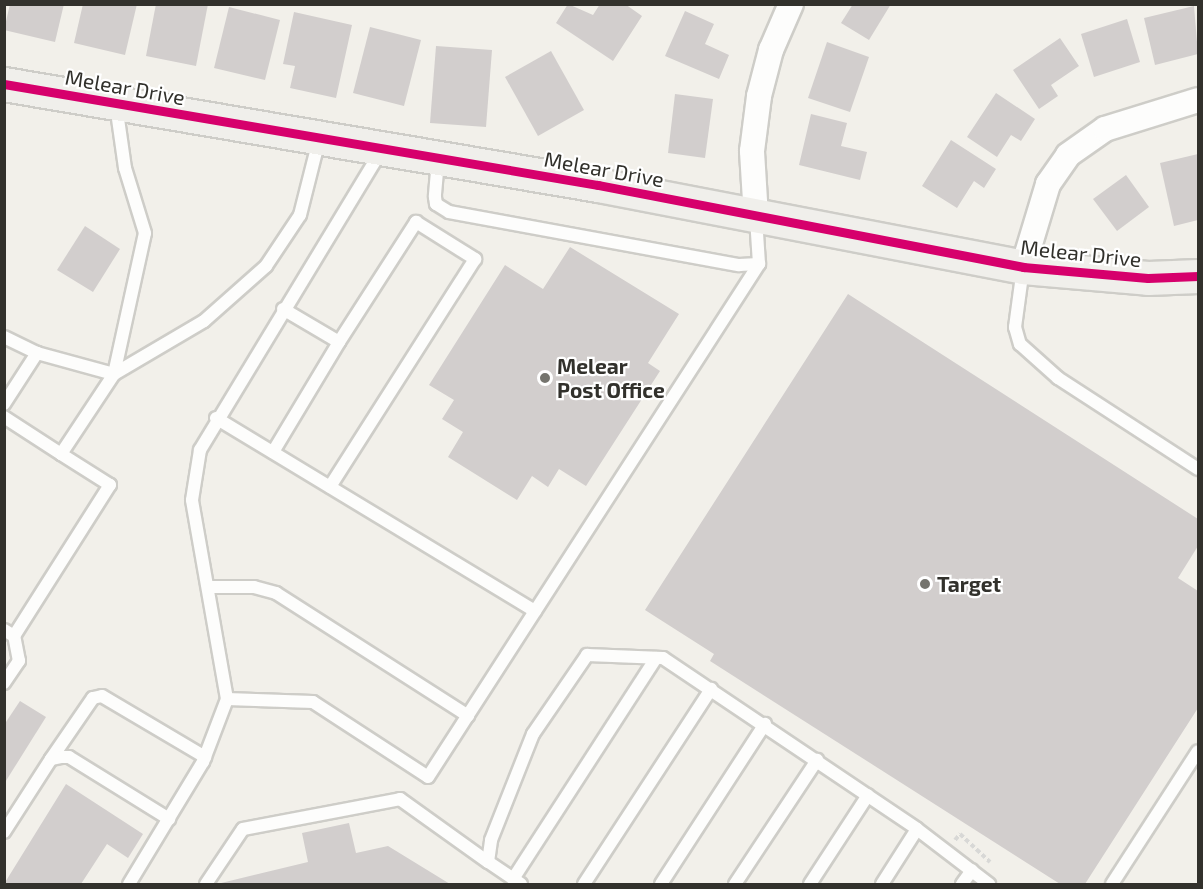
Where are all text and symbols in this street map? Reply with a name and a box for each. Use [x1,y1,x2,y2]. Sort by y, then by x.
street label: Melear Drive [63,64,187,110]
street label: Melear Drive [542,146,666,192]
street label: Melear Drive [1019,234,1143,272]
place label: Melear Post Office [557,353,665,403]
marker: Melear Post Office [538,371,552,385]
place label: Target [937,571,1001,597]
marker: Target [918,577,932,591]

